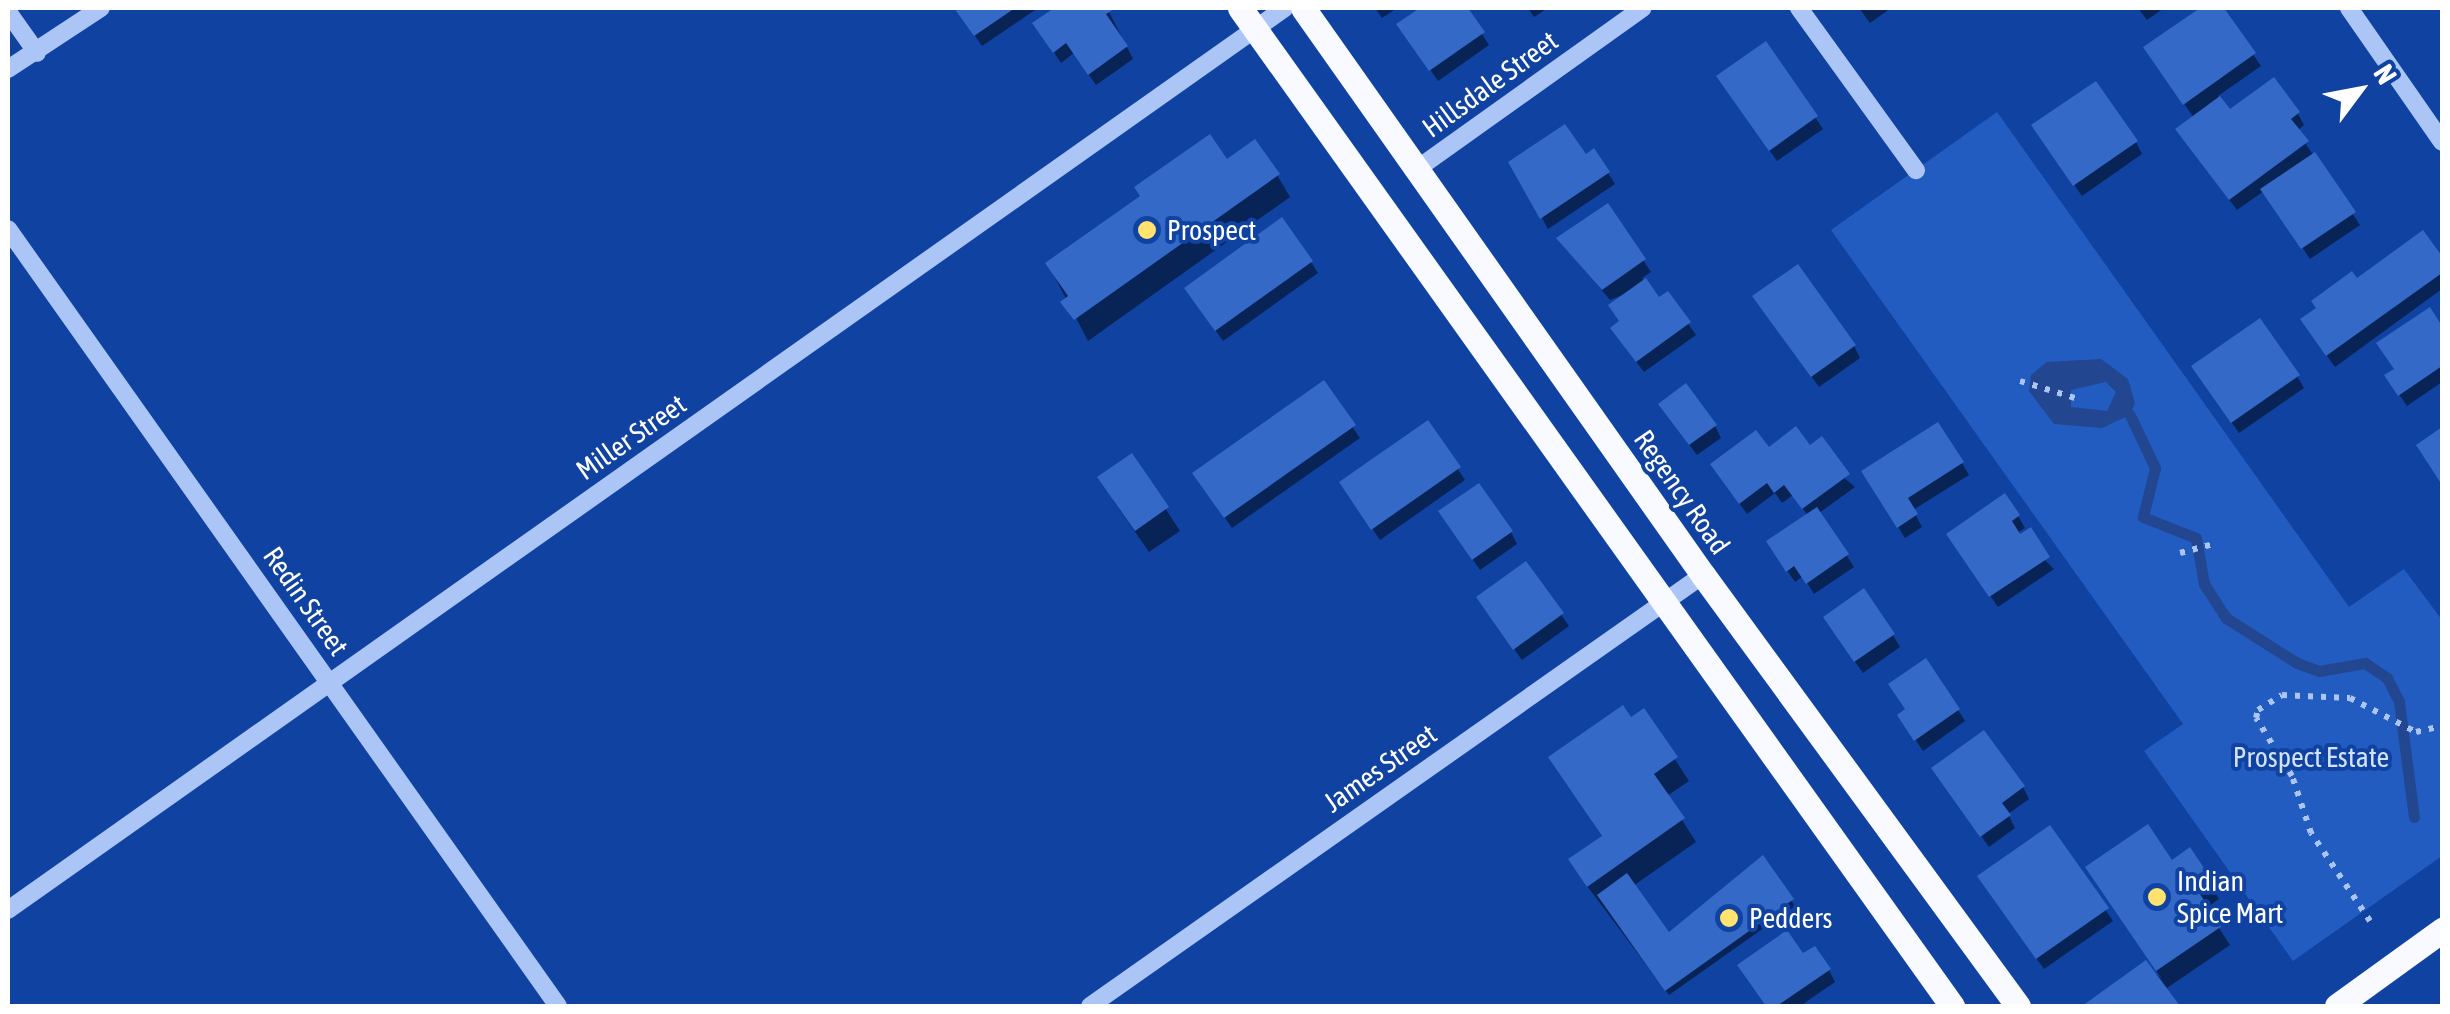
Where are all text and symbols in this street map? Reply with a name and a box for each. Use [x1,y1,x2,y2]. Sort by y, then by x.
street label: Hillsdale Street [1416,24,1564,144]
north arrow [2310,40,2410,140]
text: N [2367,59,2403,90]
place label: Prospect [1167,213,1256,247]
marker: Prospect [1136,219,1158,241]
street label: Miller Street [570,387,692,487]
street label: Regency Road [1627,424,1737,560]
street label: Redin Street [256,540,356,662]
street label: James Street [1317,717,1443,819]
park label: Prospect Estate [2233,740,2389,774]
place label: Indian Spice Mart [2177,864,2283,930]
marker: Indian Spice Mart [2146,886,2168,908]
place label: Pedders [1749,901,1832,935]
marker: Pedders [1718,907,1740,929]

